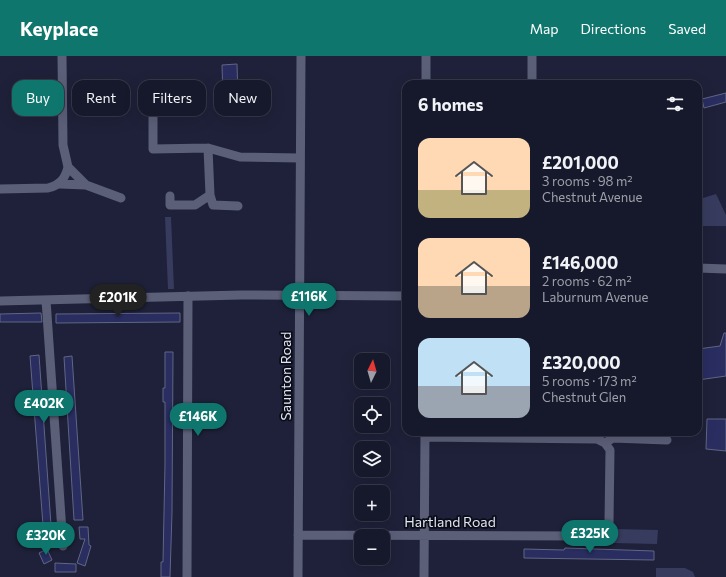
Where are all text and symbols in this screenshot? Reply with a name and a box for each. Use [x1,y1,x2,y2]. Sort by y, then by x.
text: Keyplace [20,17,98,40]
text: Map [530,20,559,37]
text: Directions [581,20,646,37]
text: Saved [668,20,706,37]
chip: Buy [12,80,64,116]
chip: Rent [72,80,130,116]
chip: Filters [138,80,206,116]
chip: New [214,80,271,116]
icon: filters [664,93,686,115]
text: 6 homes [418,94,483,115]
text: £201,000 [542,152,619,173]
icon: home [450,154,498,202]
text: 3 rooms · 98 m² [542,173,633,189]
text: Chestnut Avenue [542,189,642,205]
text: £146,000 [542,252,618,273]
icon: home [450,254,498,302]
text: 2 rooms · 62 m² [542,273,632,289]
pin: £116K [281,283,337,317]
pin: £201K [90,284,146,318]
text: £116K [291,288,327,304]
text: £201K [99,289,137,305]
text: Laburnum Avenue [542,289,648,305]
street label: Saunton Road [277,332,294,420]
text: £320,000 [542,352,621,373]
north arrow [354,353,390,389]
map controls [354,353,390,565]
icon: home [450,354,498,402]
text: 5 rooms · 173 m² [542,373,637,389]
text: Chestnut Glen [542,389,626,405]
pin: £402K [16,390,72,424]
text: £402K [24,395,64,411]
button: locate [354,397,390,433]
pin: £146K [170,403,226,437]
text: £146K [179,408,217,424]
button: layers [354,441,390,477]
button: + [354,485,390,521]
street label: Hartland Road [404,513,496,530]
pin: £325K [562,520,618,554]
pin: £320K [18,522,74,556]
text: £325K [570,525,610,541]
text: £320K [26,527,66,543]
button: − [354,529,390,565]

